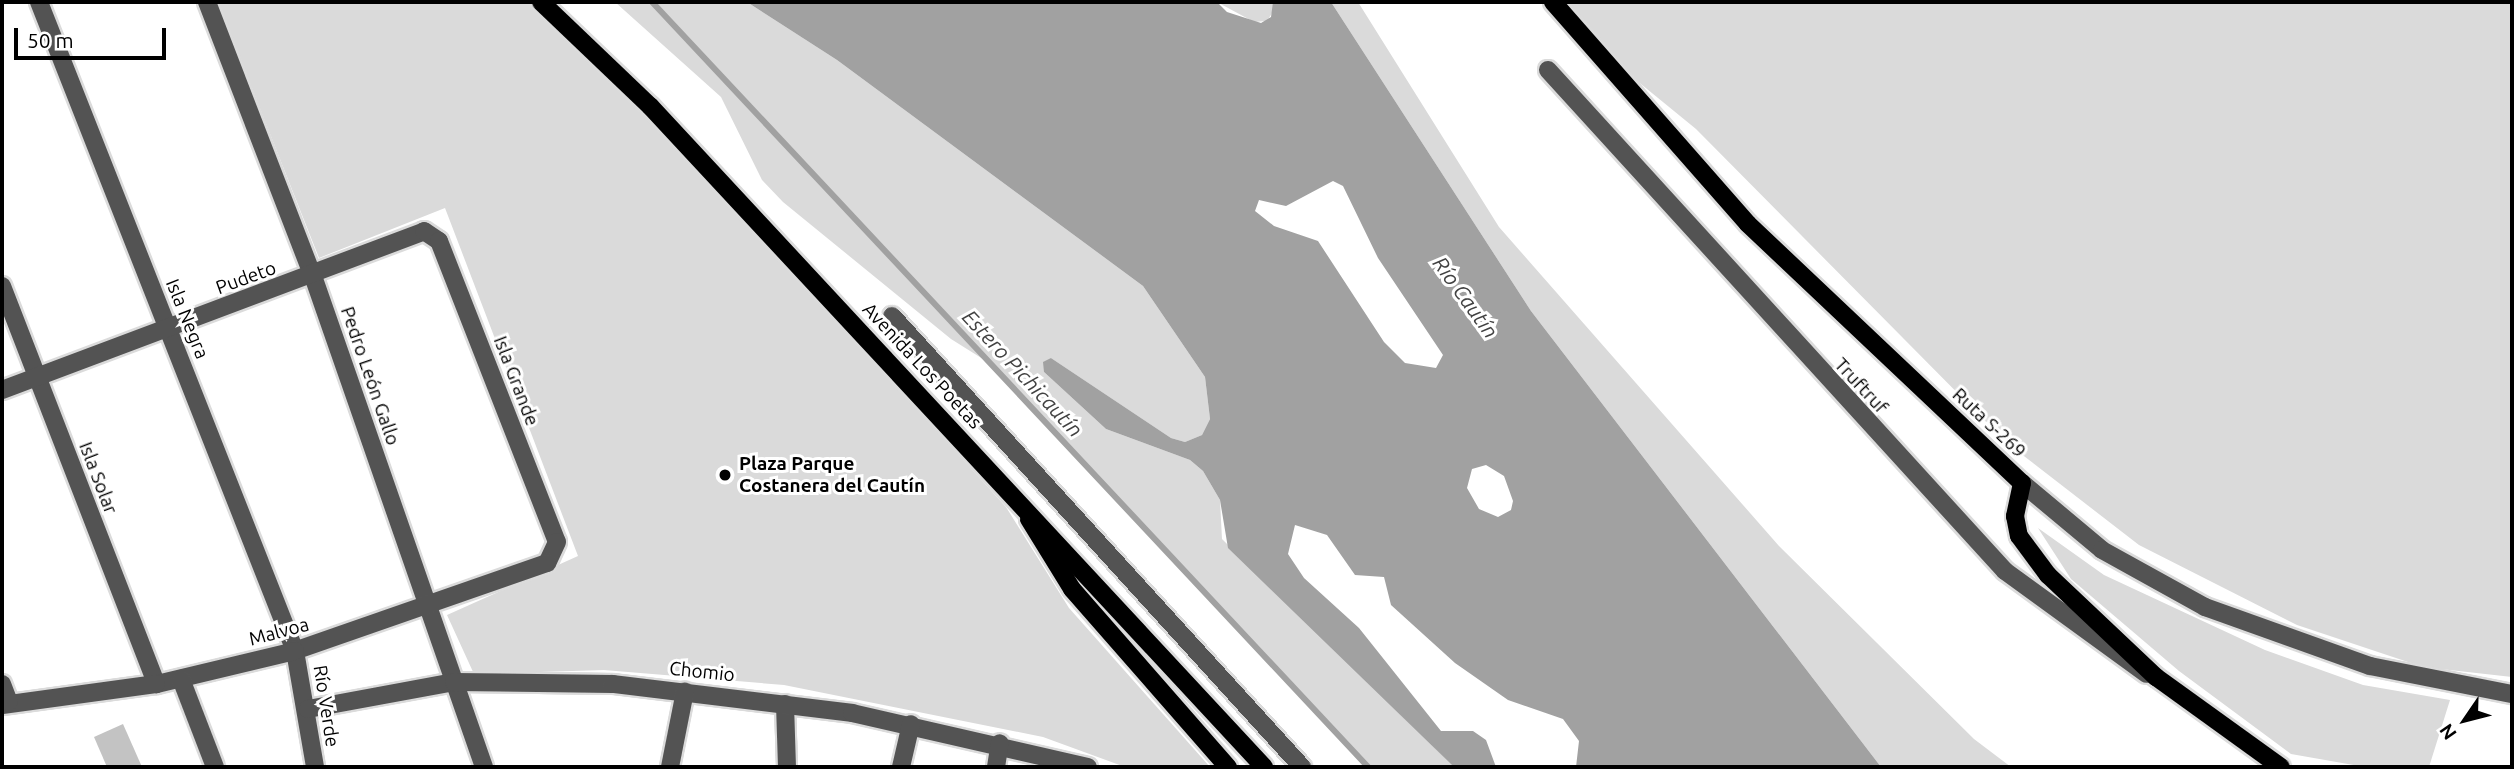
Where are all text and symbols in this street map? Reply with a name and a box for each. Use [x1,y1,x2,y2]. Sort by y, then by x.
scale bar [18,14,170,58]
text: 50 m [27,28,74,52]
water label: Río Cautín [1428,251,1504,343]
street label: Pudeto [213,257,279,299]
street label: Isla Negra [161,276,213,362]
street label: Avenida Los Poetas [858,298,986,434]
street label: Pedro León Gallo [336,304,404,448]
water label: Estero Pichicautín [958,304,1088,442]
street label: Isla Grande [488,333,544,429]
street label: Truftruf [1829,353,1893,419]
street label: Ruta S-269 [1948,383,2030,463]
street label: Isla Solar [74,439,122,517]
place label: Plaza Parque Costanera del Cautín [739,453,925,497]
marker: Plaza Parque Costanera del Cautín [717,467,733,483]
street label: Malvoa [246,613,312,651]
street label: Chomio [668,657,736,687]
street label: Río Verde [308,663,344,749]
north arrow [2430,685,2500,755]
text: N [2435,720,2461,744]

